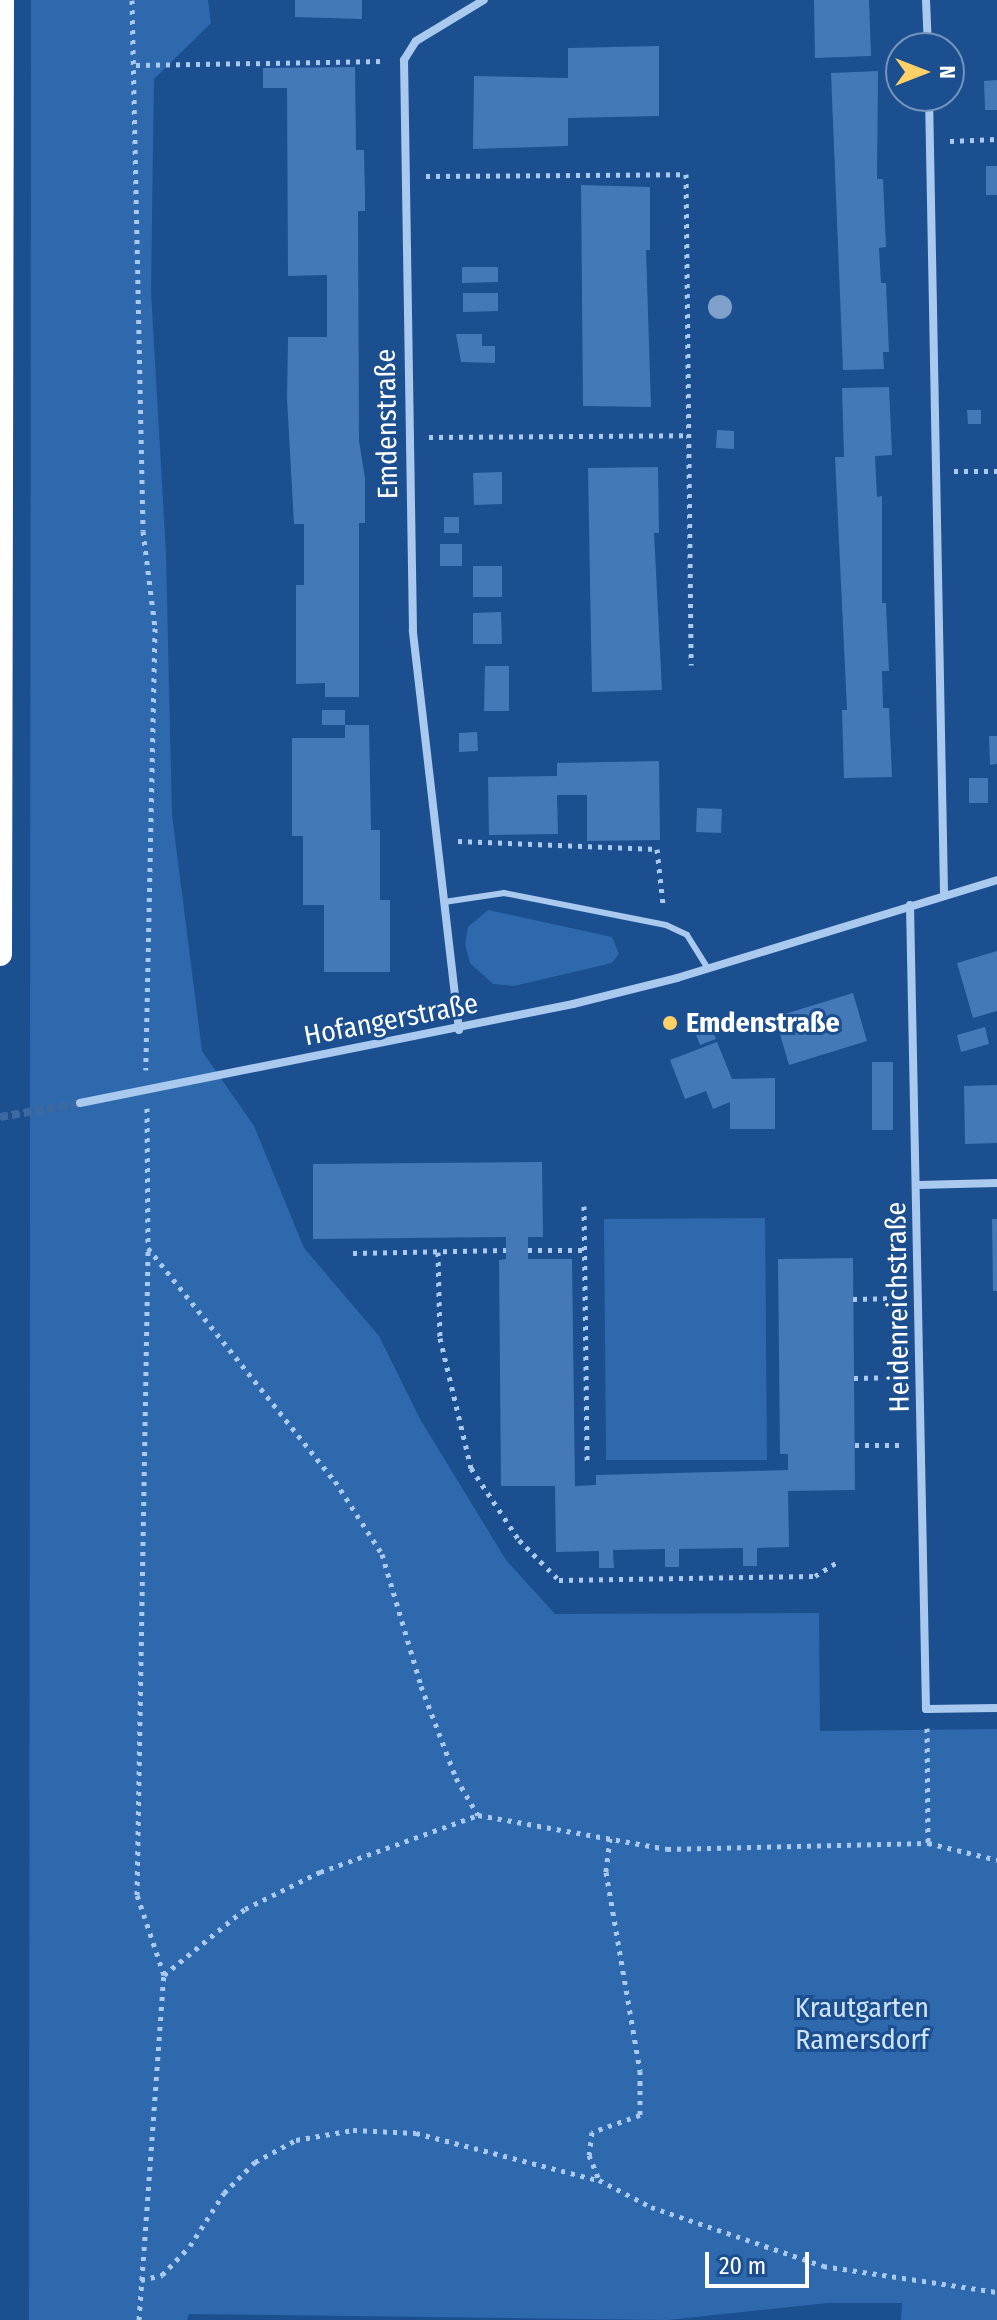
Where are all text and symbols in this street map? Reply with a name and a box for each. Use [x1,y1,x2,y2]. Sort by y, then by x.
north arrow [885,32,965,112]
text: N [934,65,961,79]
street label: Emdenstraße [369,348,405,500]
street label: Hofangerstraße [301,987,481,1053]
place label: Emdenstraße [686,1006,840,1040]
marker: Emdenstraße [661,1014,679,1032]
street label: Heidenreichstraße [879,1201,917,1413]
park label: Krautgarten Ramersdorf [795,1991,929,2057]
scale bar [709,2236,813,2286]
text: 20 m [719,2252,766,2280]

